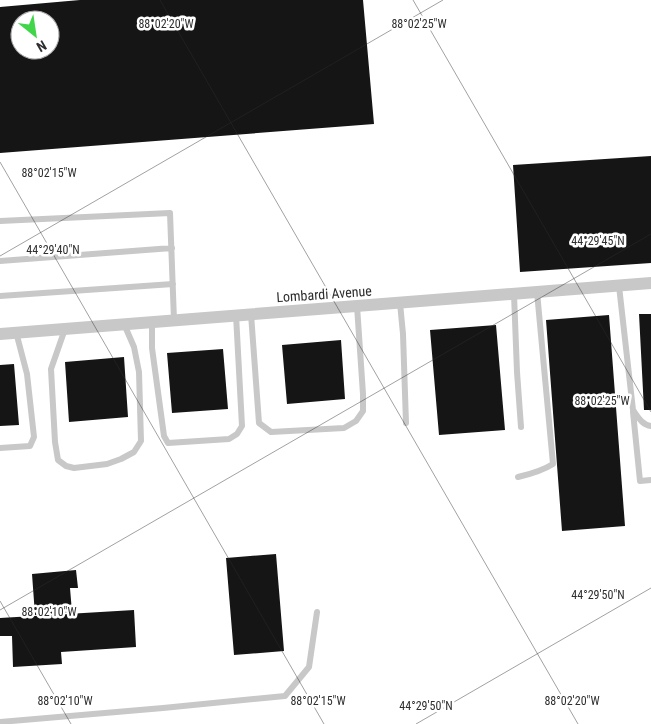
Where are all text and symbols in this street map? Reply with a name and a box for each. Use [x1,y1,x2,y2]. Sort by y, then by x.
north arrow [10,10,60,60]
text: 88°02'20"W [138,17,194,31]
text: 88°02'25"W [391,17,447,31]
text: N [34,37,49,55]
text: 88°02'15"W [21,166,77,180]
text: 44°29'45"N [571,234,625,248]
text: 44°29'40"N [26,243,80,257]
street label: Lombardi Avenue [276,283,373,305]
text: 88°02'25"W [574,394,630,408]
text: 44°29'50"N [571,588,625,602]
text: 88°02'10"W [21,605,77,619]
text: 88°02'10"W [37,694,93,708]
text: 88°02'15"W [290,694,346,708]
text: 88°02'20"W [544,694,600,708]
text: 44°29'50"N [399,699,453,713]

